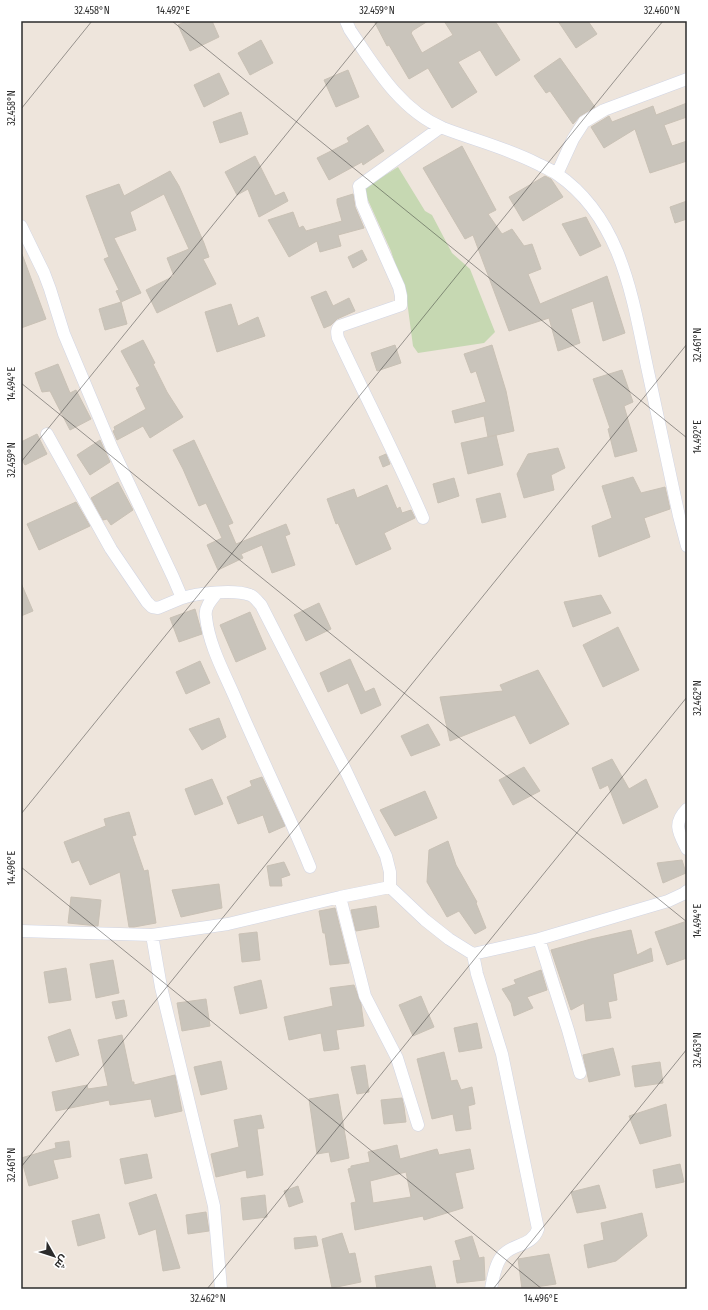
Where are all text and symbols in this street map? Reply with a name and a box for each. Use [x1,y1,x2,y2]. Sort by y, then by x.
text: 32.458°N [74,5,110,17]
text: 14.492°E [156,5,190,17]
text: 32.459°N [359,5,395,17]
text: 32.460°N [644,5,680,17]
text: 32.458°N [6,90,18,126]
text: 32.461°N [692,328,704,362]
text: 14.494°E [6,367,18,401]
text: 14.492°E [692,420,704,454]
text: 32.459°N [6,442,18,478]
text: 32.462°N [692,680,704,716]
text: 14.496°E [6,851,18,885]
text: 14.494°E [692,904,704,938]
text: 32.463°N [692,1032,704,1068]
text: 32.461°N [6,1148,18,1182]
north arrow [34,1236,74,1276]
text: ش [52,1252,71,1272]
text: 32.462°N [190,1293,226,1305]
text: 14.496°E [524,1293,558,1305]

